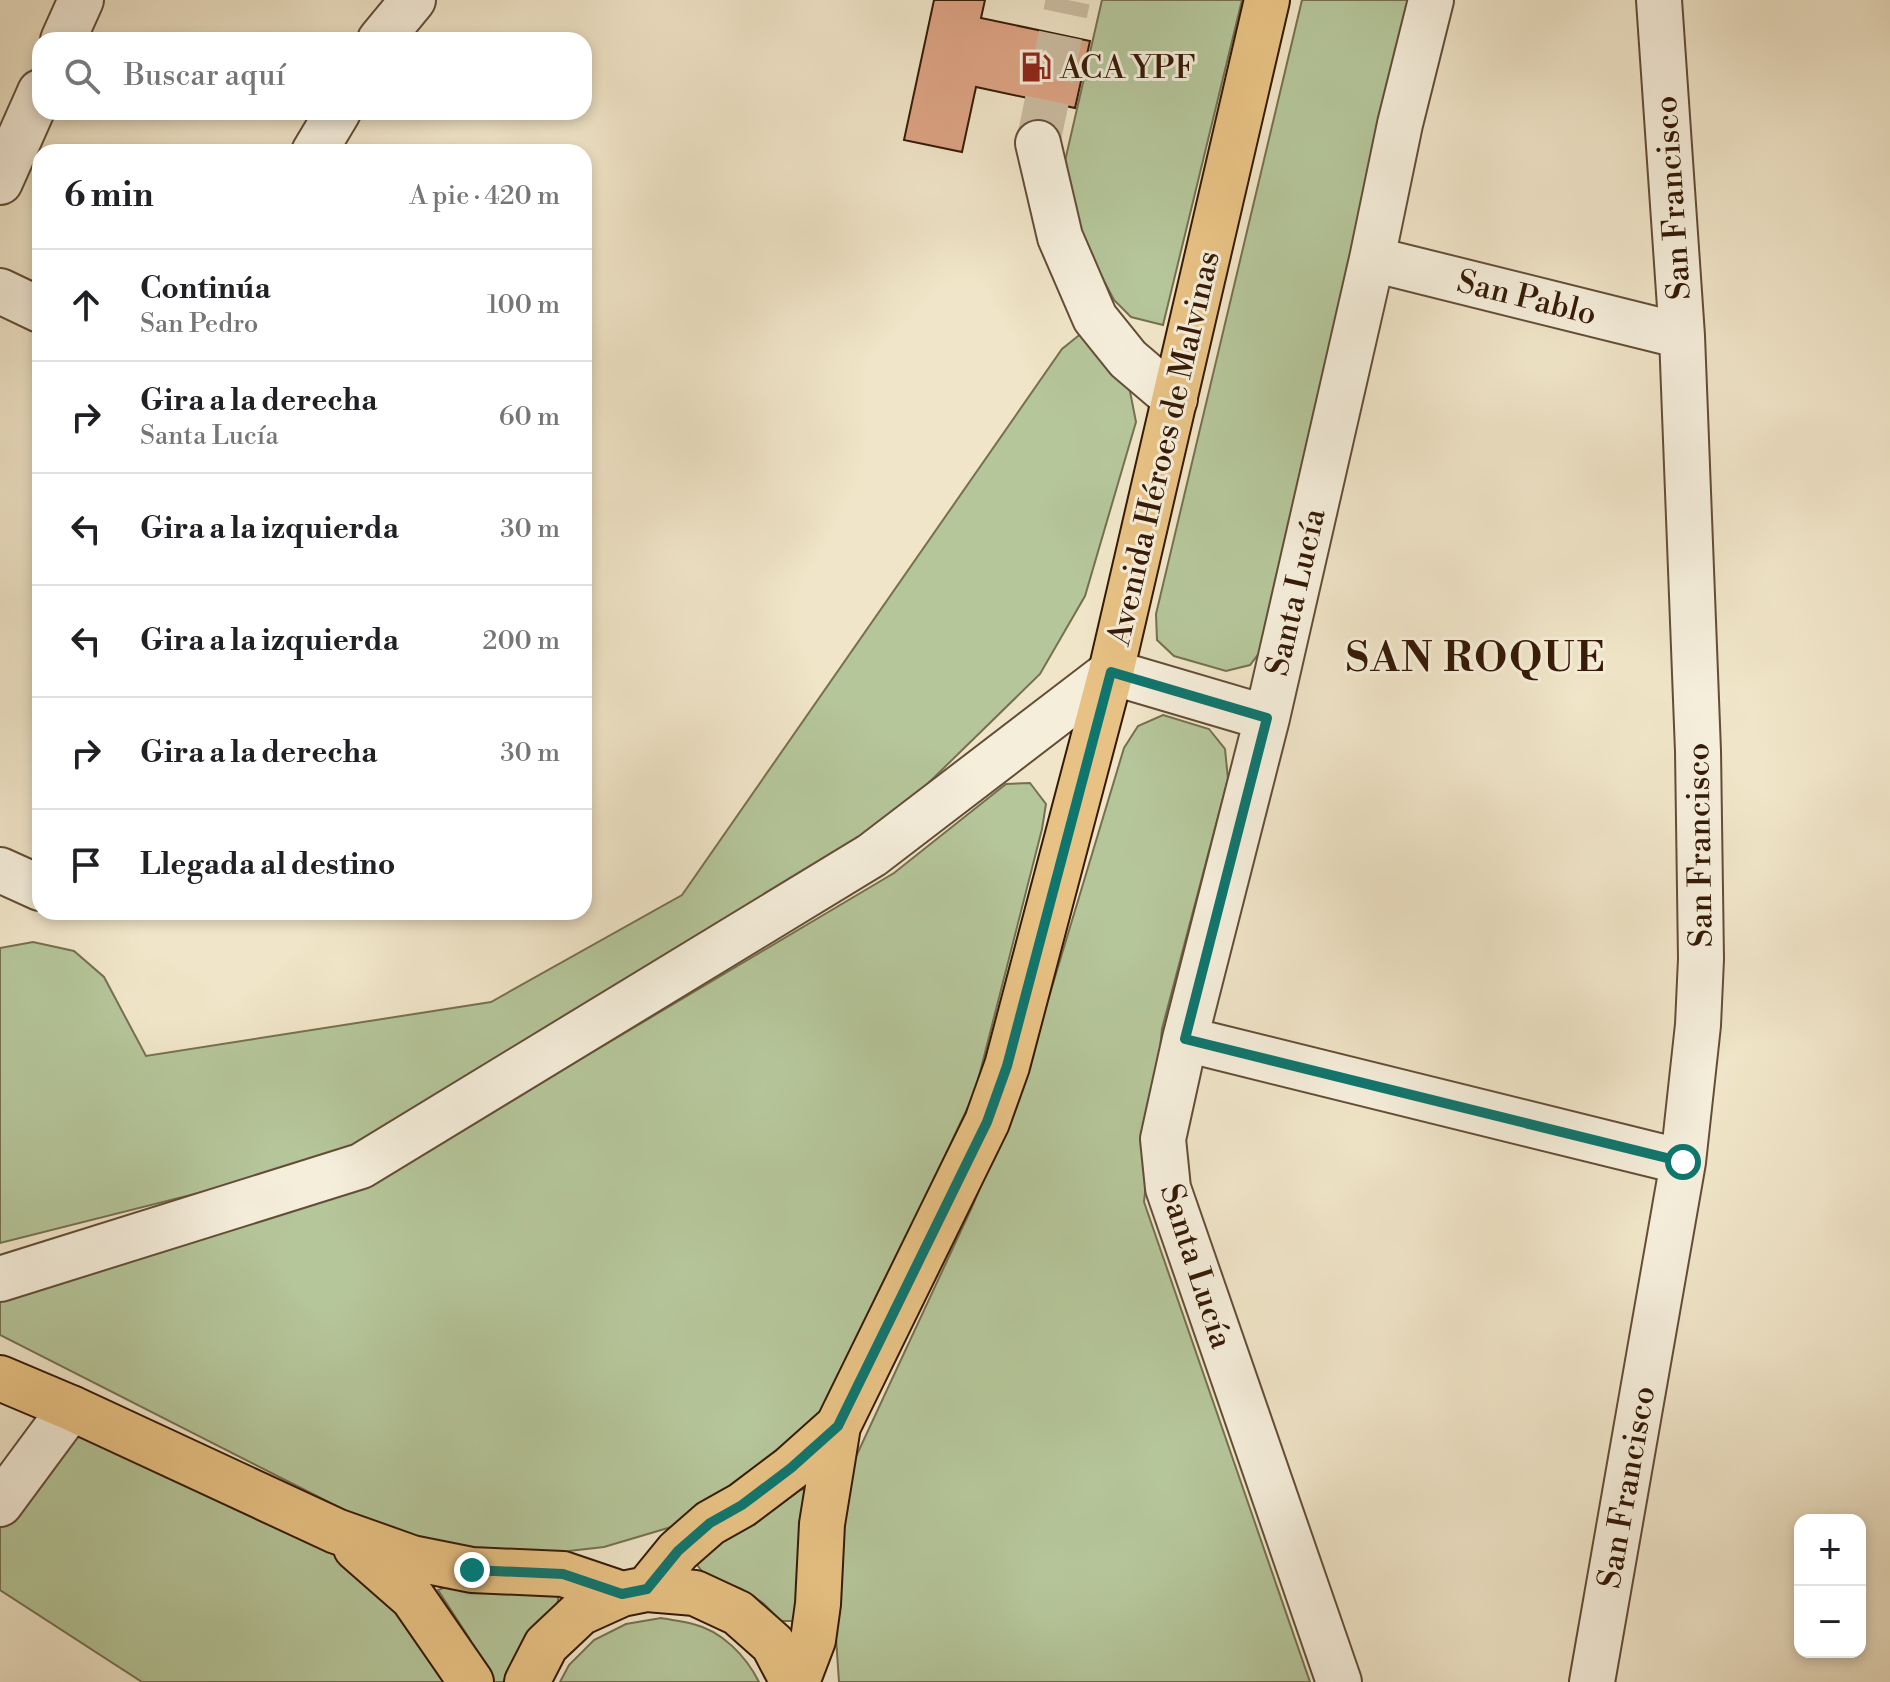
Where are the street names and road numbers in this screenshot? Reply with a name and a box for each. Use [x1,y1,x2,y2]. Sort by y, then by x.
street label: San Francisco [1646,94,1700,301]
street label: Avenida Héroes de Malvinas [1099,247,1229,650]
street label: San Pablo [1453,261,1601,335]
street label: Santa Lucía [1257,504,1335,680]
street label: San Francisco [1678,742,1722,948]
street label: Santa Lucía [1151,1179,1242,1354]
street label: San Francisco [1590,1383,1664,1591]

